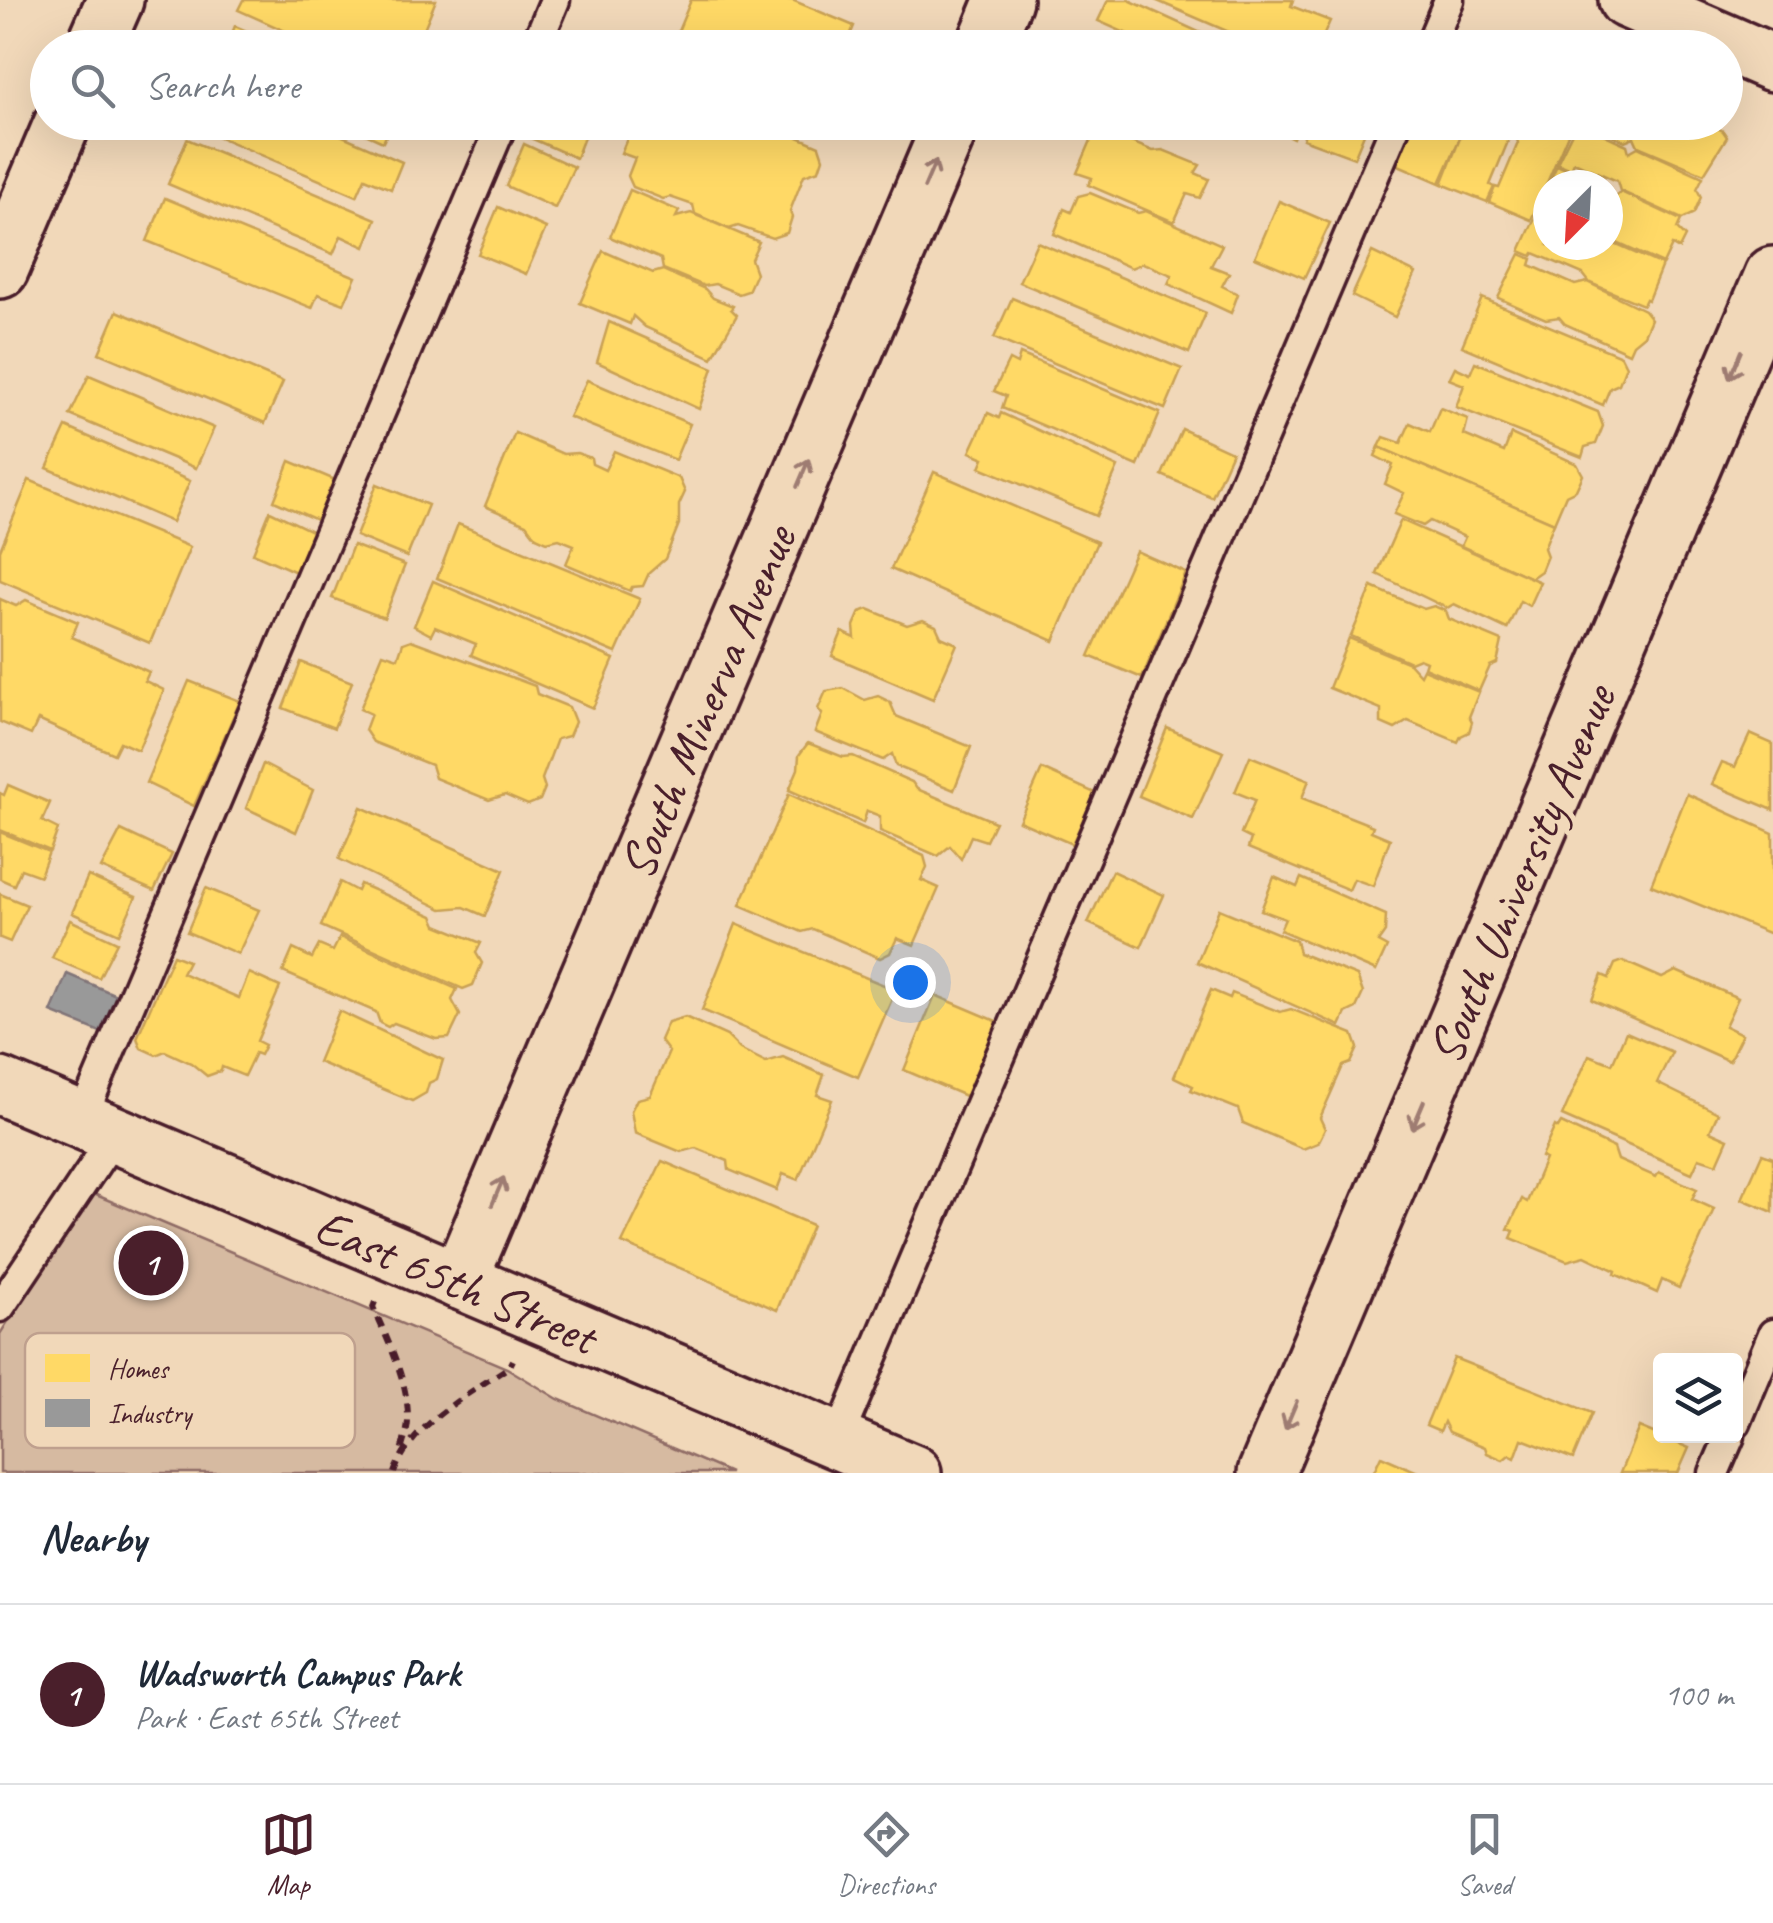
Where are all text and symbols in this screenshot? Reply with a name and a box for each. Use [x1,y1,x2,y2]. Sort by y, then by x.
search box [30,30,1743,140]
icon: search [65,58,120,113]
text: Search here [145,62,300,109]
one-way arrow [922,159,940,190]
north arrow [1533,170,1623,260]
one-way arrow [1725,349,1743,379]
one-way arrow [795,458,813,489]
street label: South Minerva Avenue [605,514,811,888]
street label: South University Avenue [1413,673,1631,1073]
your location [885,957,936,1008]
one-way arrow [1407,1099,1425,1130]
one-way arrow [490,1176,508,1207]
street label: East 65th Street [306,1194,609,1370]
pin: 1 [118,1226,184,1300]
legend [25,1333,355,1448]
text: Homes [108,1351,170,1386]
map controls [1653,1353,1743,1443]
button: layers [1653,1353,1743,1443]
text: Industry [108,1396,194,1431]
one-way arrow [1281,1399,1299,1429]
text: Nearby [40,1512,146,1565]
text: Wadsworth Campus Park [135,1650,460,1697]
text: 1 [65,1674,80,1715]
text: 100 m [1664,1674,1733,1715]
text: Park · East 65th Street [135,1697,398,1738]
tab: Map [261,1807,316,1902]
tab: Directions [838,1807,935,1902]
tab: Saved [1457,1807,1512,1902]

